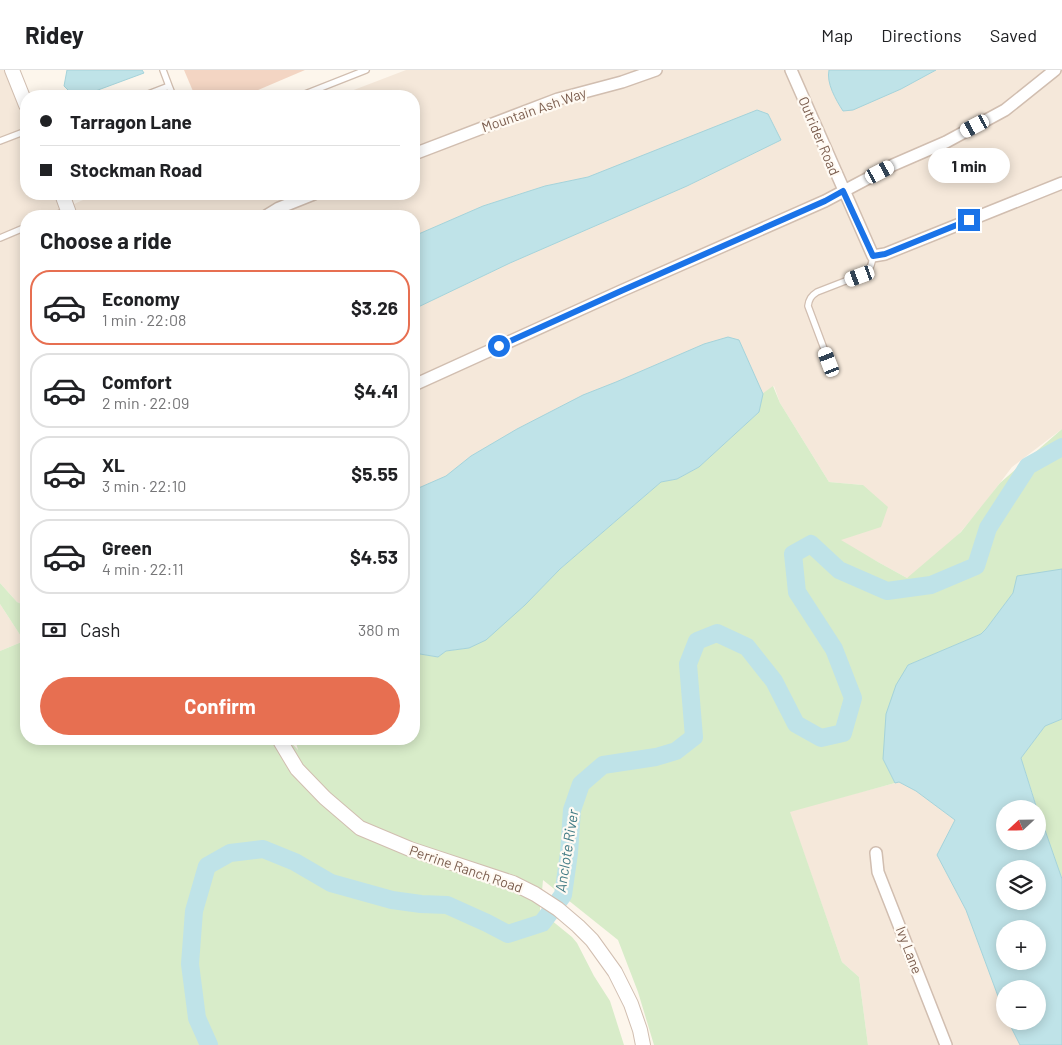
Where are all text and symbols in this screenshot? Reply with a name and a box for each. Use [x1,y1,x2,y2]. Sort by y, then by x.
text: Ridey [25,20,84,49]
text: Map [821,24,853,46]
text: Directions [881,24,962,46]
text: Saved [990,24,1037,46]
street label: Mountain Ash Way [479,83,589,135]
street label: Outrider Road [795,94,844,178]
text: Tarragon Lane [70,110,192,133]
car [958,112,991,140]
callout: 1 min [928,148,1010,182]
text: 1 min [951,156,987,175]
text: Stockman Road [70,158,202,181]
car [863,158,896,186]
route end [958,209,980,231]
text: Choose a ride [40,227,172,253]
car [843,264,876,288]
icon: car [42,285,87,330]
text: Economy [102,287,180,310]
text: $3.26 [351,296,398,319]
text: 1 min · 22:08 [102,310,186,329]
route start [488,335,510,357]
car [816,345,841,379]
icon: car [42,368,87,413]
text: Comfort [102,370,172,393]
text: $4.41 [354,379,398,402]
text: 2 min · 22:09 [102,393,189,412]
icon: car [42,451,87,496]
text: XL [102,453,125,476]
text: $5.55 [351,462,398,485]
text: 3 min · 22:10 [102,476,186,495]
icon: car [42,534,87,579]
text: Green [102,536,152,559]
text: $4.53 [350,545,398,568]
text: 4 min · 22:11 [102,559,184,578]
icon: cash [40,616,68,644]
text: Cash [80,618,121,641]
text: 380 m [358,620,400,639]
button: Confirm [40,677,400,735]
north arrow [996,800,1046,850]
map controls [996,800,1046,1030]
water label: Anclote River [551,808,582,893]
street label: Perrine Ranch Road [407,841,525,896]
button: layers [996,860,1046,910]
button: + [996,920,1046,970]
street label: Ivy Lane [893,924,926,976]
button: − [996,980,1046,1030]

